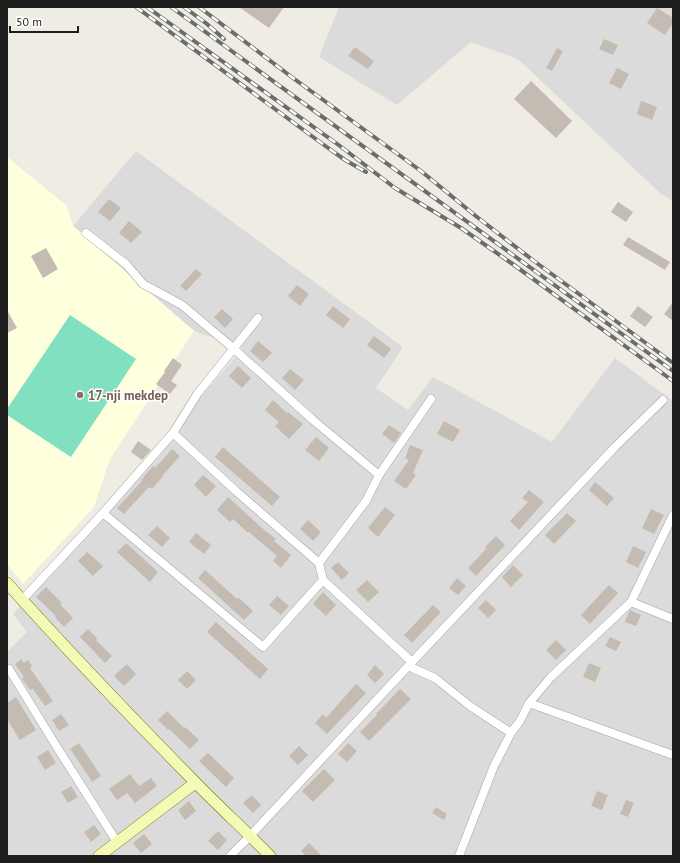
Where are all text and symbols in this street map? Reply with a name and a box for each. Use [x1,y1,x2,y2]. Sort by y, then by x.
scale bar [10,8,78,34]
text: 50 m [16,14,42,29]
place label: 17-nji mekdep [88,387,168,404]
marker: 17-nji mekdep [75,390,85,400]

